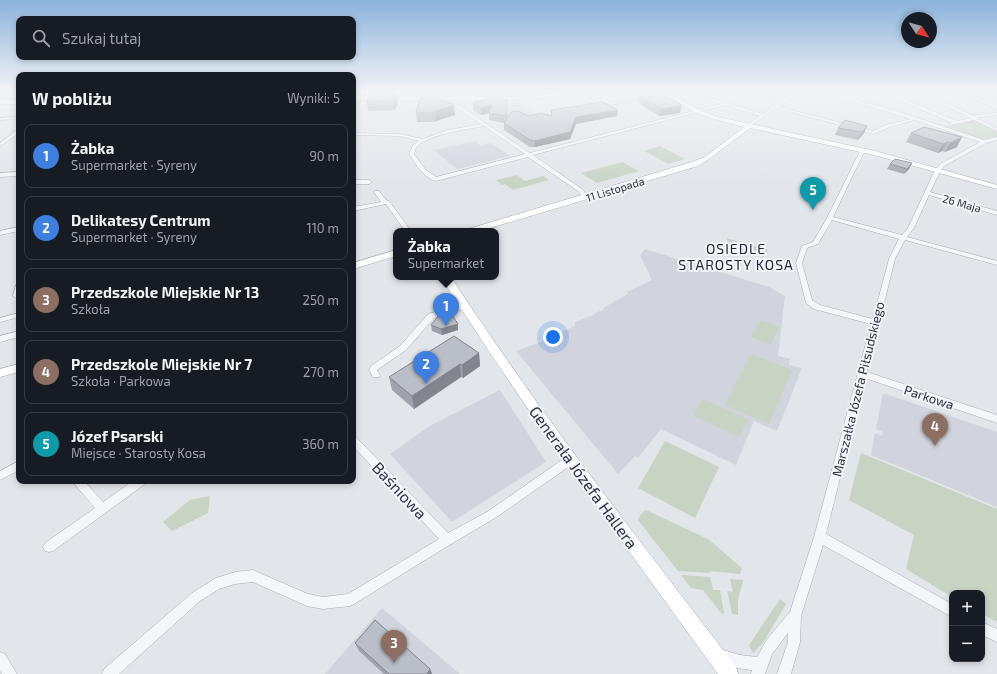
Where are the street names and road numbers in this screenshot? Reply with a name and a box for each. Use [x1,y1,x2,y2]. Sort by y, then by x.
street label: 11 Listopada [584,174,646,204]
street label: 26 Maja [941,191,983,216]
street label: Marszałka Józefa Piłsudskiego [828,300,888,478]
street label: Parkowa [902,381,956,413]
street label: Generała Józefa Hallera [526,402,642,552]
street label: Baśniowa [369,458,431,522]

